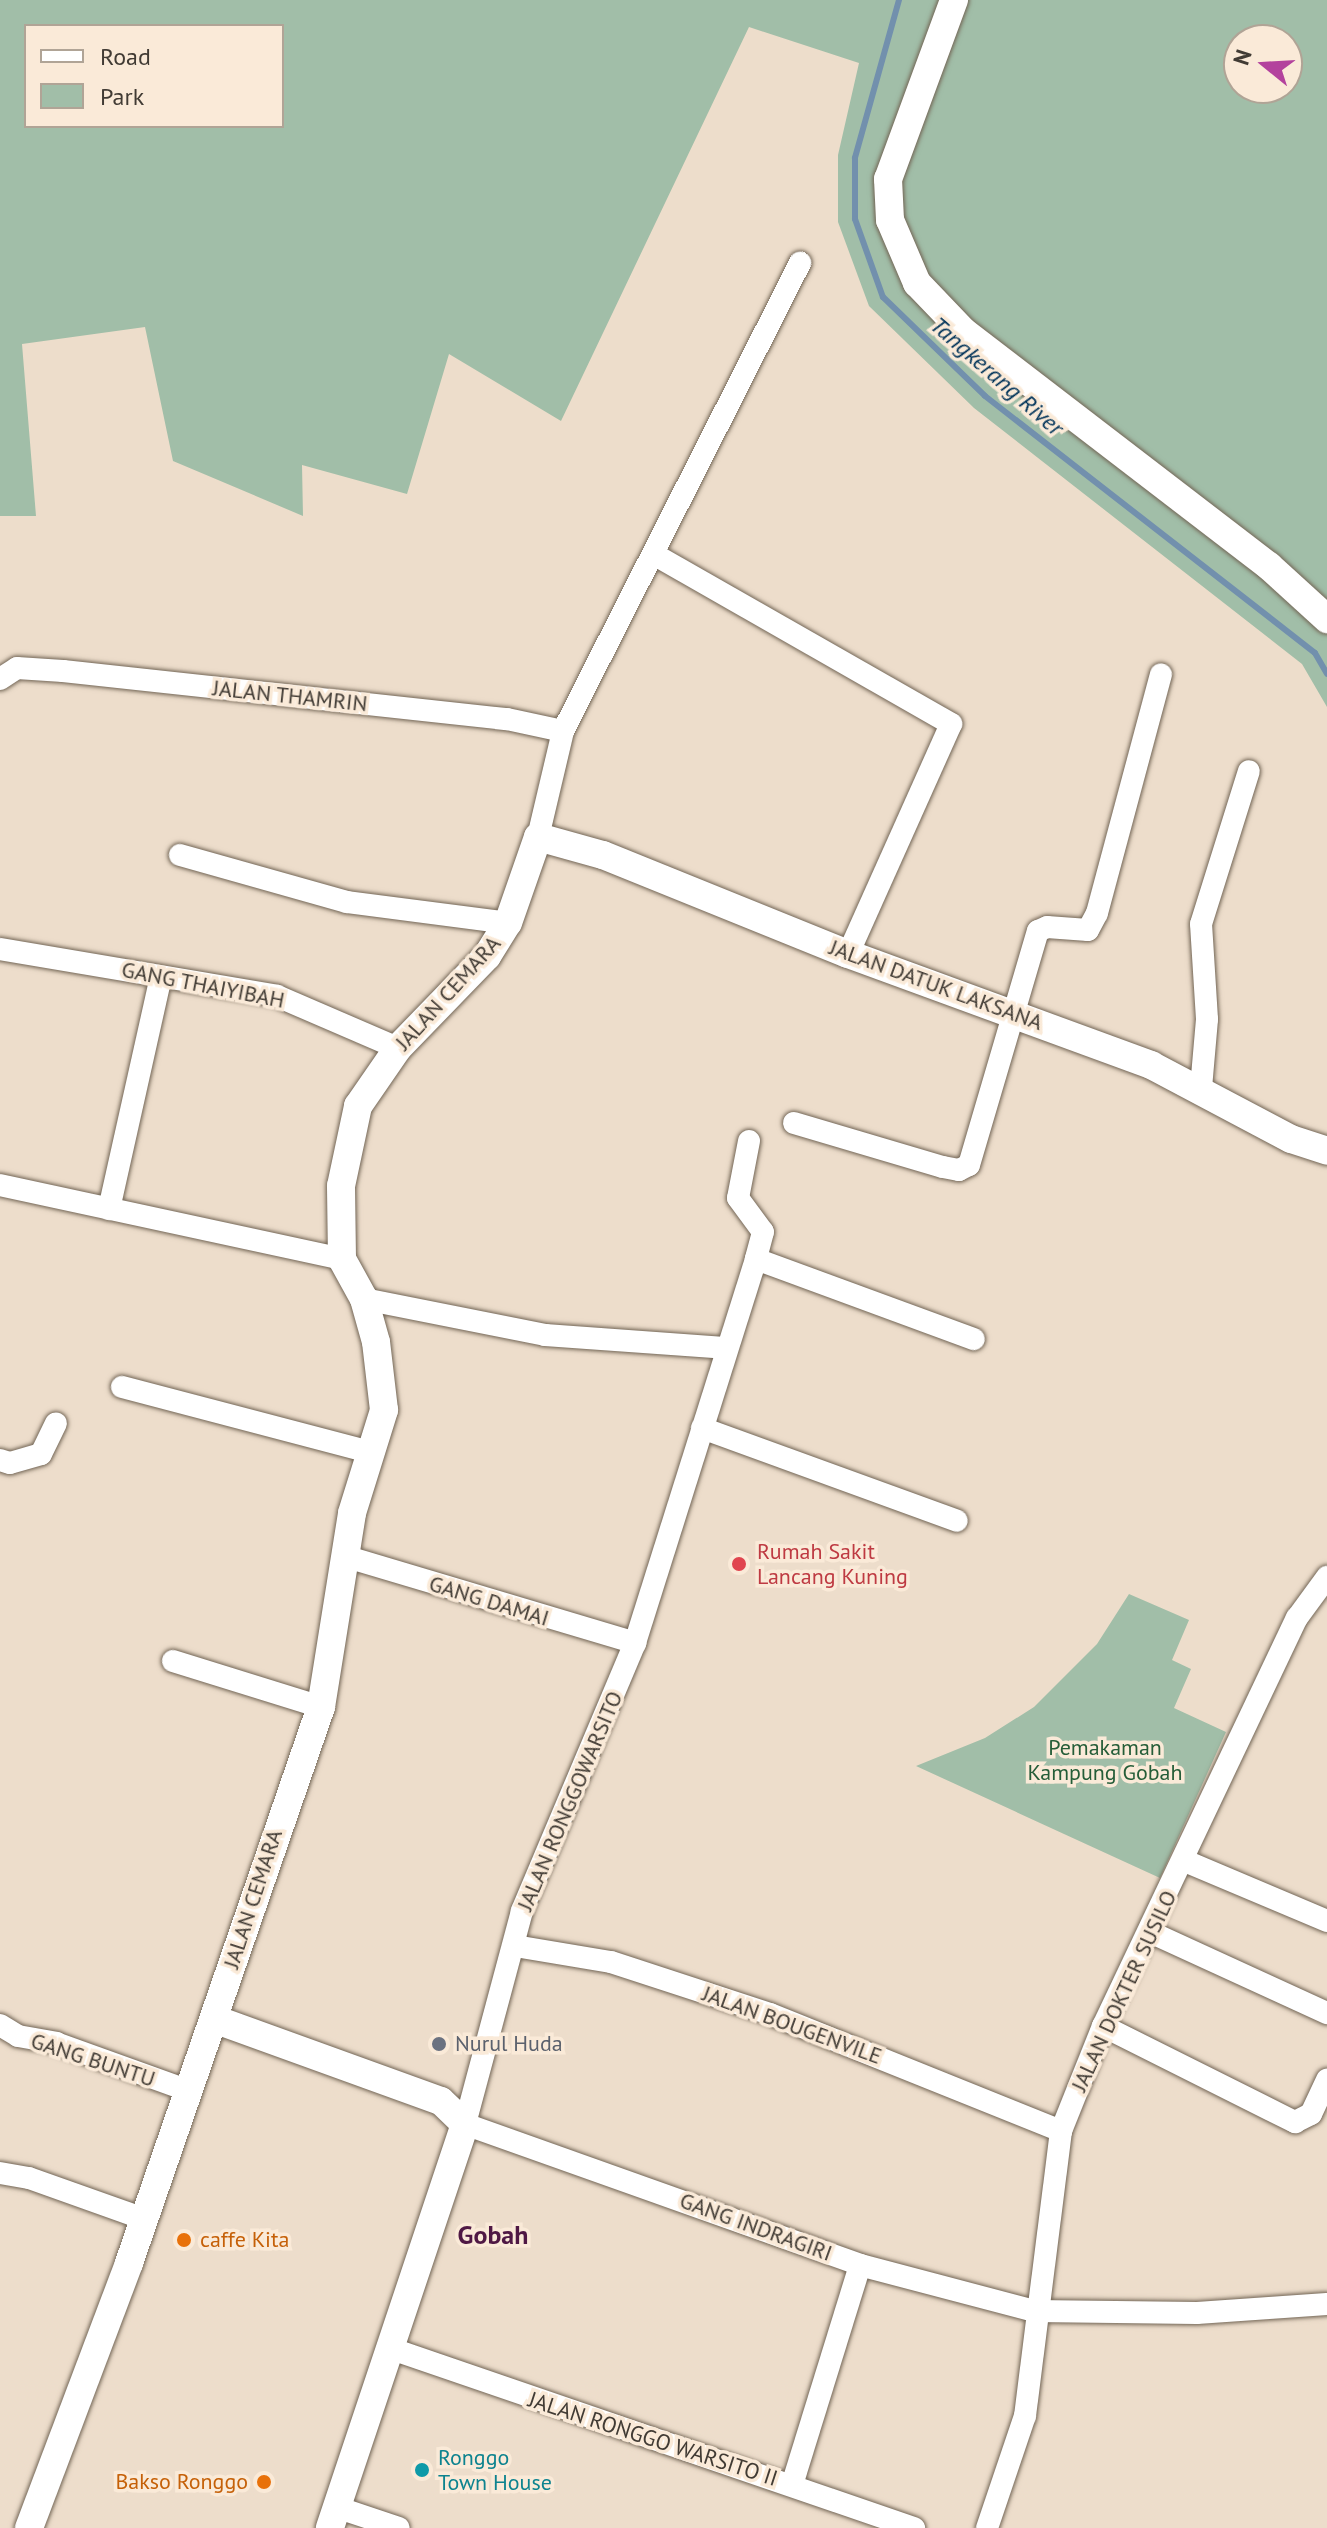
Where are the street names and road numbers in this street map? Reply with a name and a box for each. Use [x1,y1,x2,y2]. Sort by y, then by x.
street label: JALAN THAMRIN [211,675,369,717]
street label: JALAN CEMARA [390,931,506,1055]
street label: JALAN DATUK LAKSANA [826,934,1046,1036]
street label: GANG THAIYIBAH [119,956,287,1014]
street label: GANG DAMAI [426,1570,552,1632]
street label: JALAN RONGGOWARSITO [512,1687,628,1915]
street label: JALAN CEMARA [218,1826,288,1972]
street label: JALAN DOKTER SUSILO [1066,1886,1182,2096]
street label: JALAN BOUGENVILE [699,1980,885,2070]
street label: GANG BUNTU [28,2028,158,2092]
street label: GANG INDRAGIRI [676,2187,836,2267]
street label: JALAN RONGGO WARSITO II [525,2386,781,2492]

